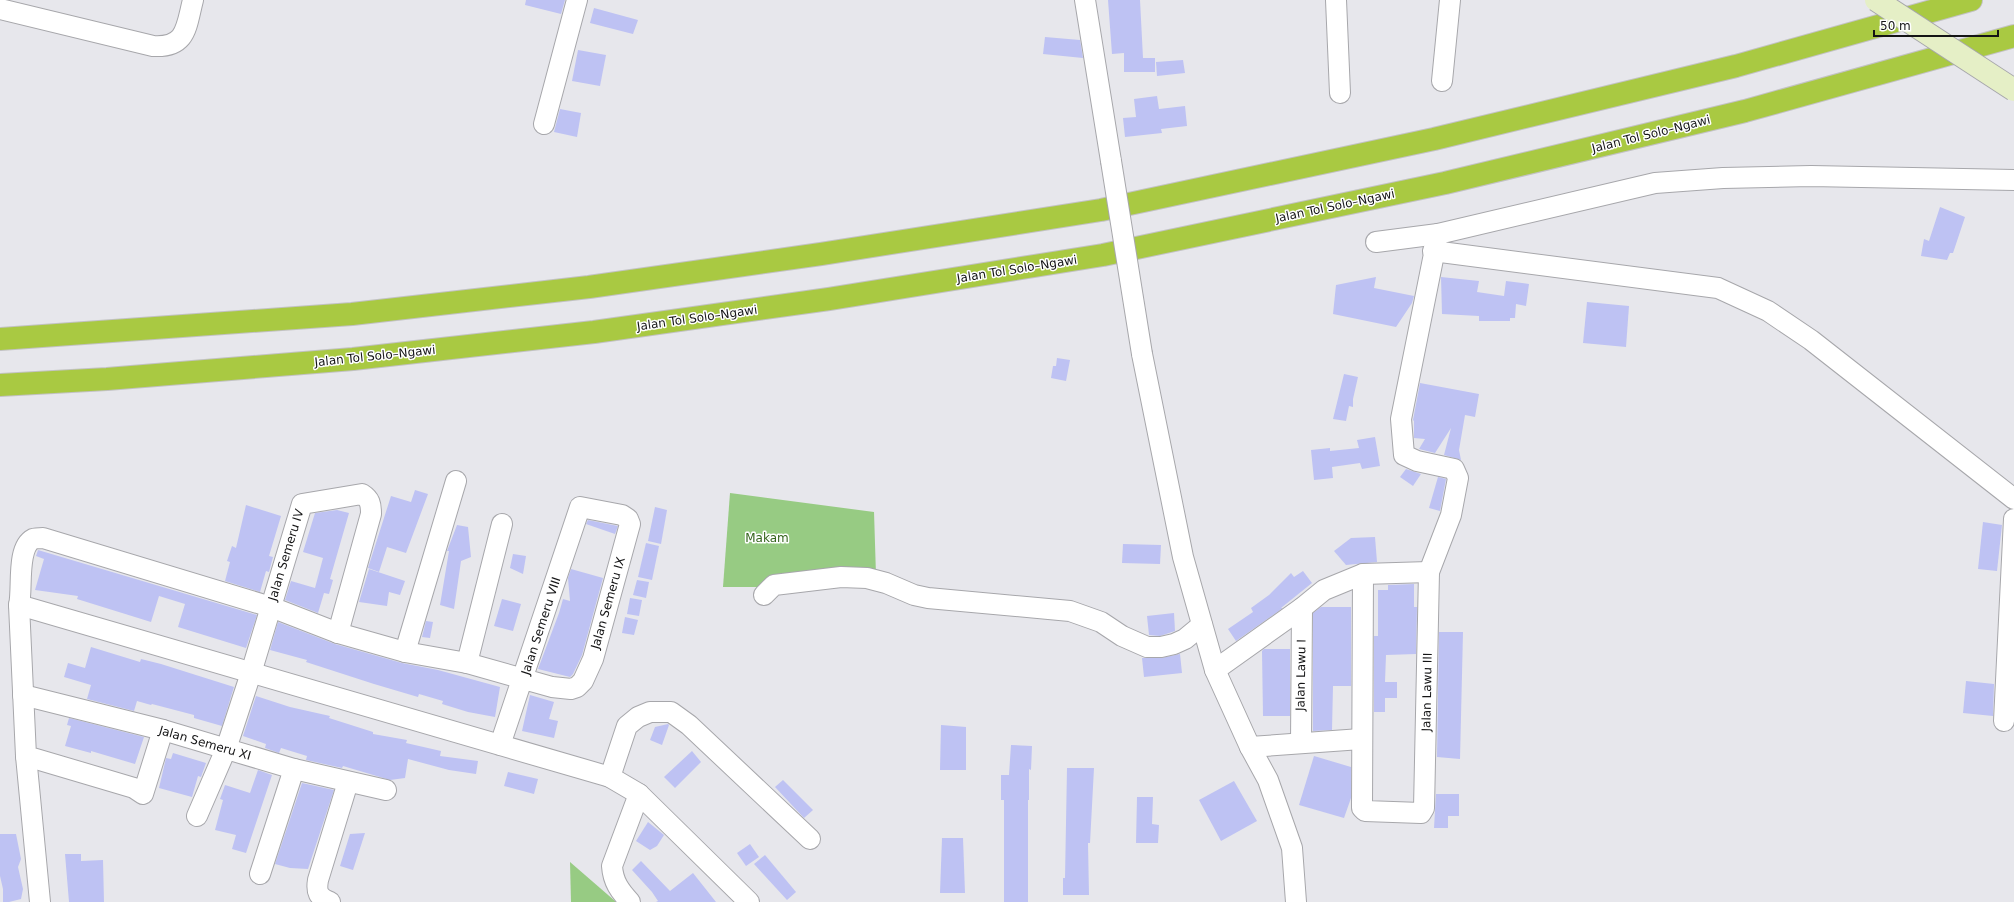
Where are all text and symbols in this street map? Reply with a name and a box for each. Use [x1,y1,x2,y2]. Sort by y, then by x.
scale bar [1874,12,1998,38]
text: 50 m [1880,19,1911,33]
street label: Jalan Tol Solo–Ngawi [1589,113,1712,156]
street label: Jalan Tol Solo–Ngawi [1273,187,1396,226]
street label: Jalan Tol Solo–Ngawi [955,253,1078,286]
street label: Jalan Tol Solo–Ngawi [635,303,758,334]
street label: Jalan Tol Solo–Ngawi [313,343,436,369]
street label: Jalan Semeru IV [265,507,307,604]
park label: Makam [745,531,789,545]
street label: Jalan Semeru IX [588,555,628,652]
street label: Jalan Semeru VIII [518,575,563,678]
street label: Jalan Lawu I [1293,639,1309,712]
street label: Jalan Lawu III [1419,652,1435,733]
street label: Jalan Semeru XI [156,723,253,763]

